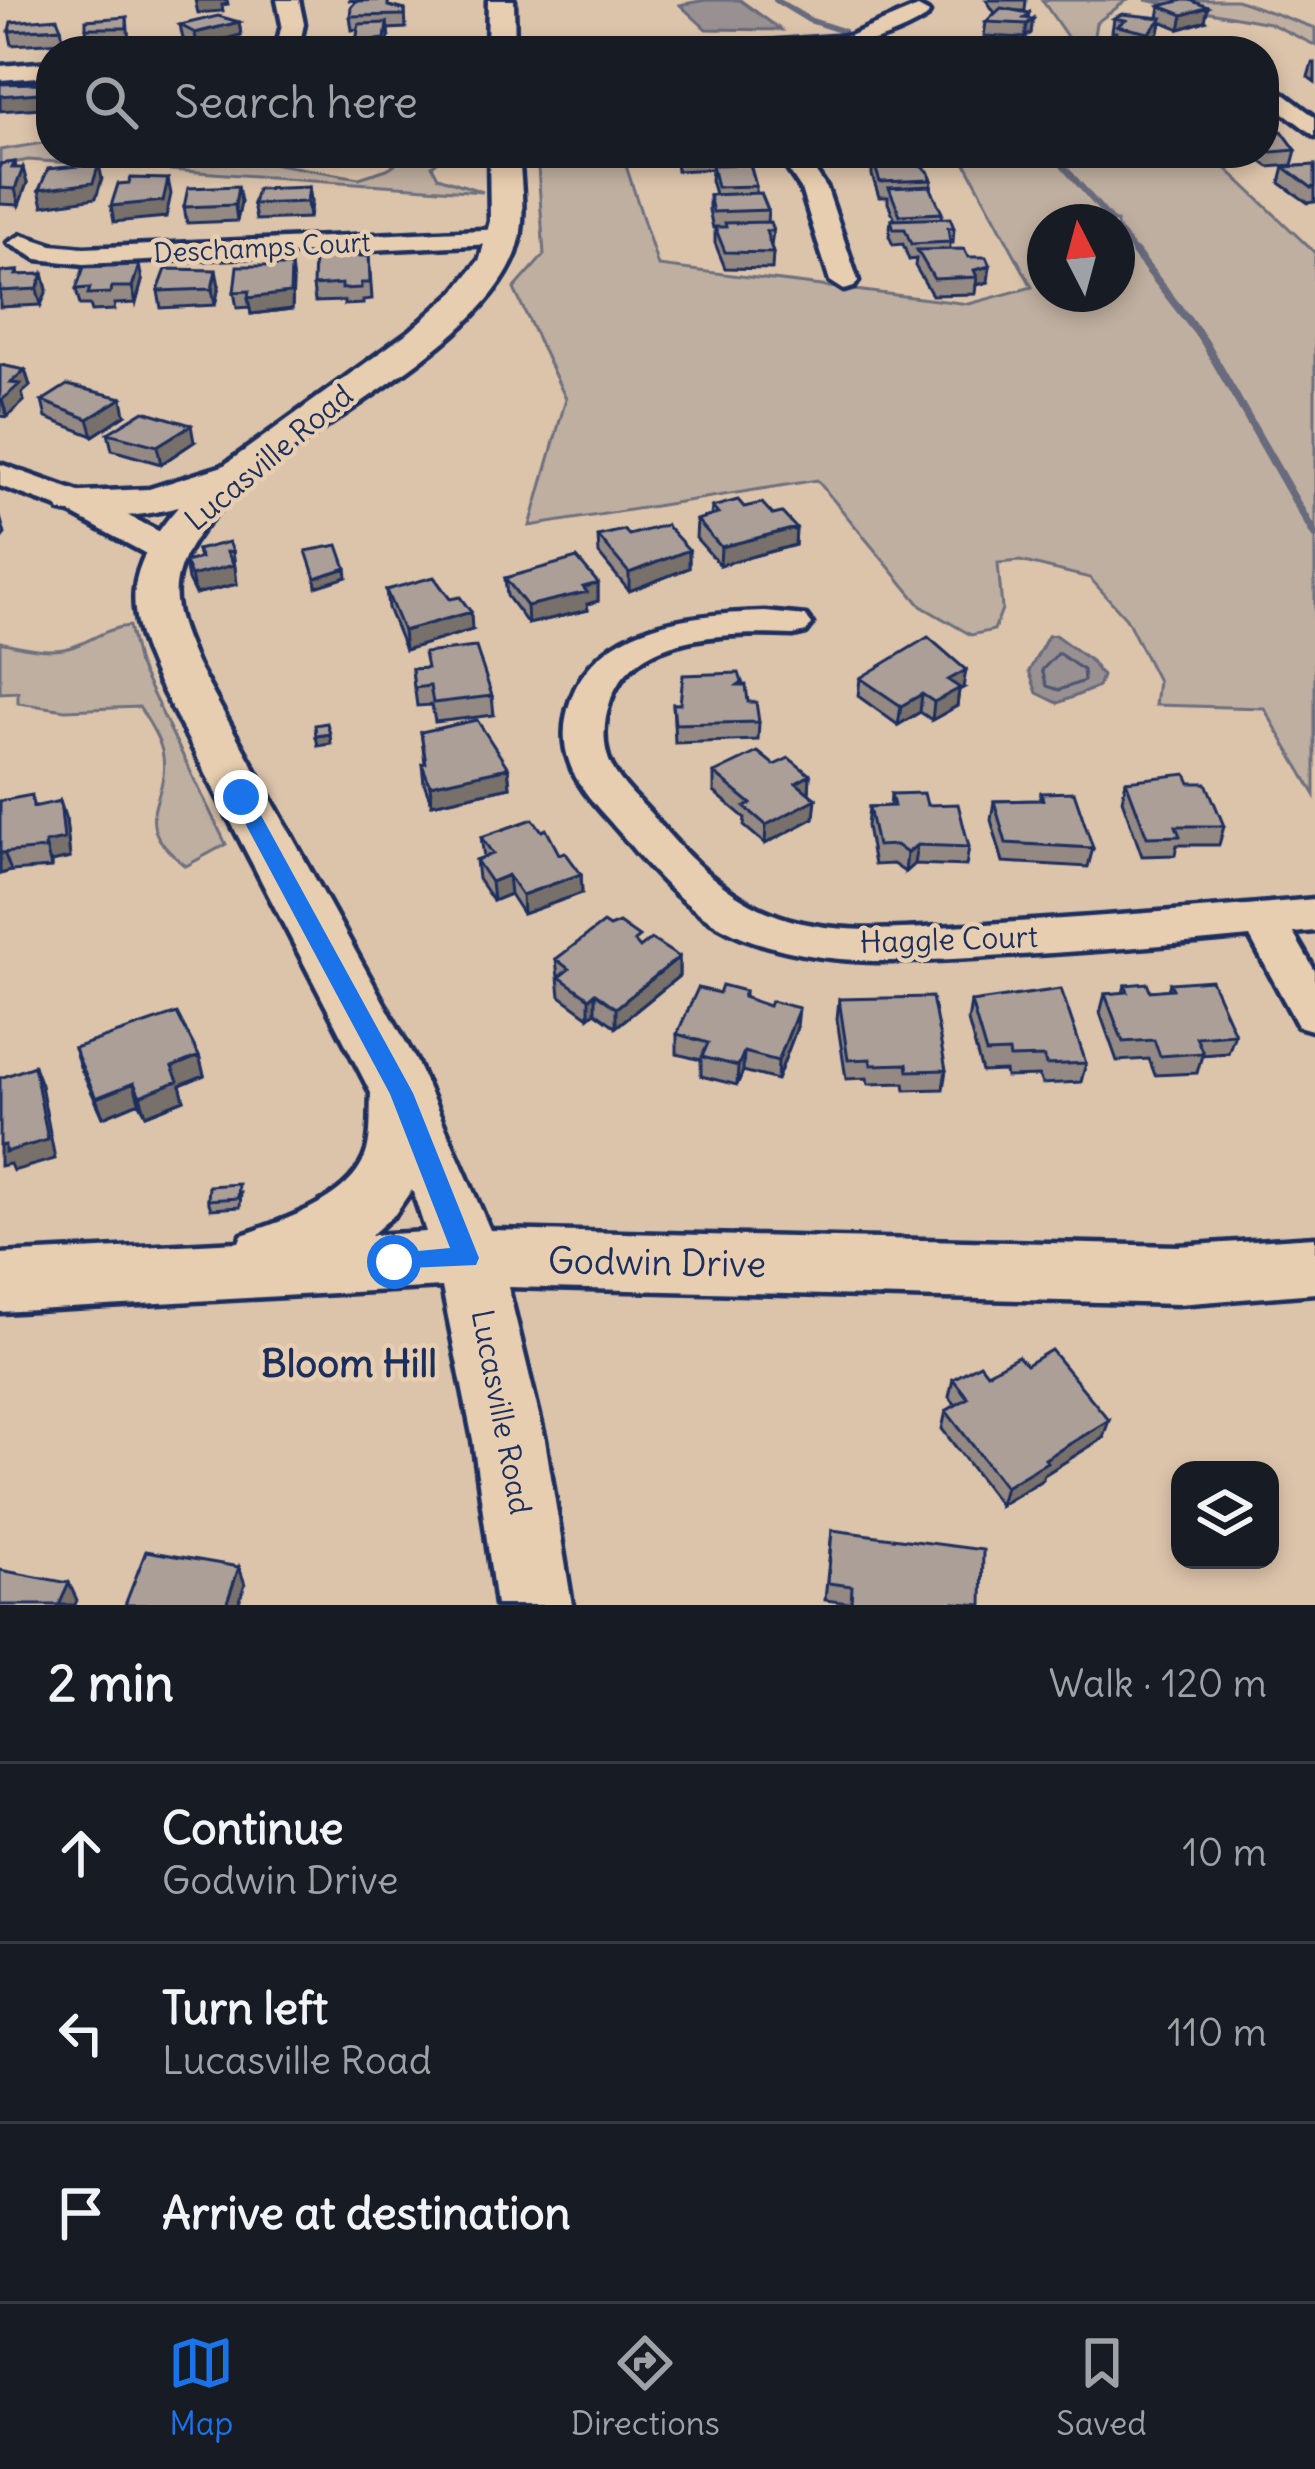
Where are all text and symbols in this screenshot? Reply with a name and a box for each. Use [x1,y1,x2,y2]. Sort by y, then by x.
search box [36,36,1279,168]
icon: search [78,69,144,135]
text: Search here [174,74,418,130]
north arrow [1027,204,1135,312]
street label: Deschamps Court [153,224,371,270]
street label: Lucasville Road [177,376,360,538]
route end [214,770,268,824]
street label: Haggle Court [859,917,1039,961]
route start [367,1235,421,1289]
street label: Godwin Drive [547,1238,767,1287]
street label: Lucasville Road [464,1306,540,1517]
district label: Bloom Hill [261,1339,437,1388]
map controls [1171,1461,1279,1569]
button: layers [1171,1461,1279,1569]
text: 2 min [48,1651,174,1715]
text: Walk · 120 m [1049,1659,1267,1708]
text: Continue [162,1800,344,1856]
icon: ahead [48,1820,114,1886]
text: 10 m [1182,1828,1267,1877]
text: Godwin Drive [162,1856,399,1905]
text: Turn left [162,1980,328,2036]
icon: left [48,2000,114,2066]
text: 110 m [1167,2008,1267,2057]
text: Lucasville Road [162,2036,432,2085]
icon: arrive [48,2180,114,2246]
text: Arrive at destination [162,2185,571,2241]
tab: Map [168,2330,234,2444]
tab: Directions [571,2330,720,2444]
tab: Saved [1056,2330,1147,2444]

